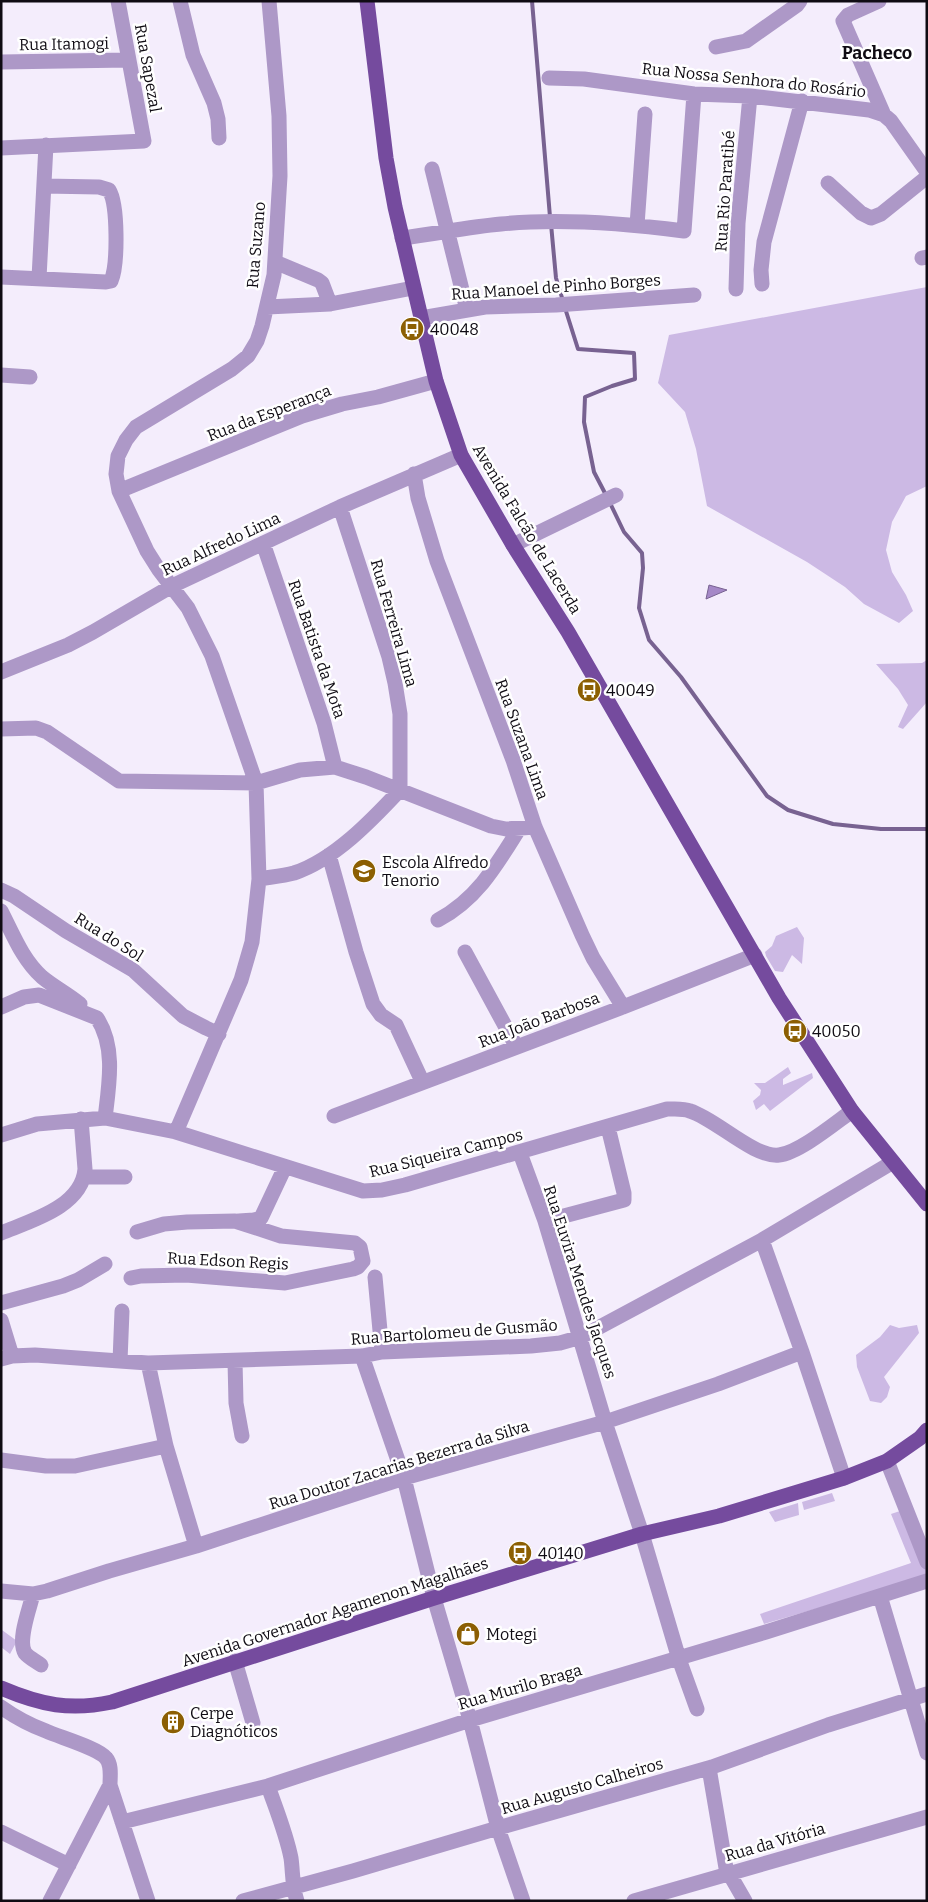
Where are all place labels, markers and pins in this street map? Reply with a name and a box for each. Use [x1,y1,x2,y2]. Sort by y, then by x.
bus stop icon: 40048 [399,316,425,342]
place label: 40048 [430,320,479,339]
bus stop icon: 40049 [576,677,602,703]
place label: 40049 [606,681,655,700]
place label: Escola Alfredo Tenorio [382,853,488,890]
school or university icon: Escola Alfredo Tenorio [351,858,377,884]
bus stop icon: 40050 [782,1018,808,1044]
place label: 40050 [812,1022,861,1041]
bus stop icon: 40140 [507,1540,533,1566]
place label: 40140 [538,1544,584,1563]
shop icon: Motegi [455,1621,481,1647]
place label: Motegi [486,1625,537,1644]
place label: Cerpe Diagnóticos [190,1704,278,1741]
building icon: Cerpe Diagnóticos [160,1709,186,1735]

